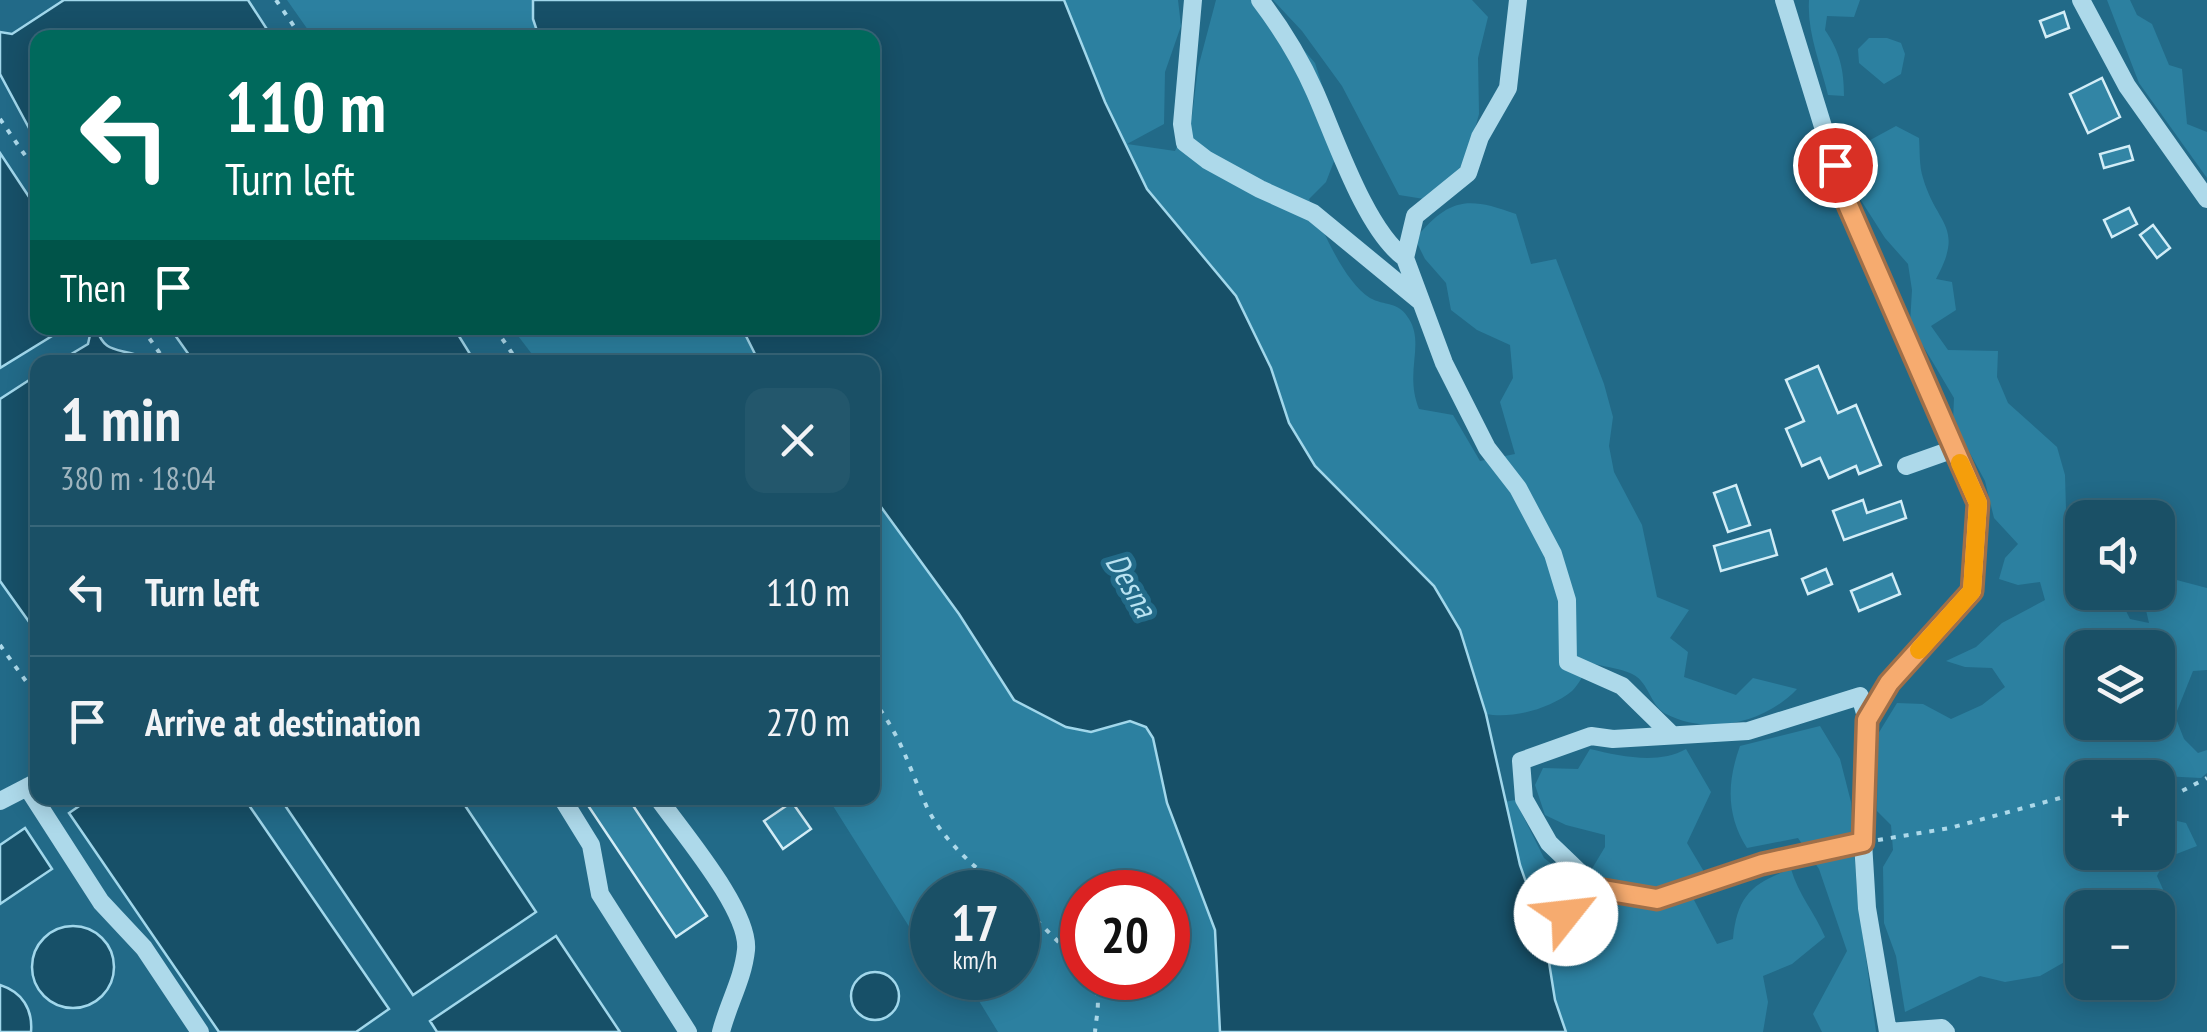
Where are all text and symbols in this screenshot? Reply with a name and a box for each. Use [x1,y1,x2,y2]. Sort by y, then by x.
text: 110 m [225,61,386,151]
icon: left [60,70,190,200]
pin [1793,123,1878,208]
icon: arrive [1808,138,1863,193]
text: Turn left [225,149,355,207]
icon: arrive [146,260,201,315]
text: Then [60,263,126,312]
text: 1 min [60,380,181,458]
button: close [745,388,850,493]
text: 380 m · 18:04 [60,457,215,499]
map controls [2065,500,2175,1000]
button: sound [2065,500,2175,610]
water label: Desna [1097,545,1168,626]
icon: left [60,564,115,619]
text: Turn left [145,567,259,616]
text: 110 m [766,567,850,616]
button: layers [2065,630,2175,740]
icon: arrive [60,694,115,749]
text: Arrive at destination [145,697,421,746]
text: 270 m [766,697,850,746]
button: + [2065,760,2175,870]
position arrow [1514,862,1618,966]
speed limit sign: 20 [1060,870,1190,1000]
text: 17 [951,890,999,955]
button: − [2065,890,2175,1000]
text: km/h [953,944,997,976]

